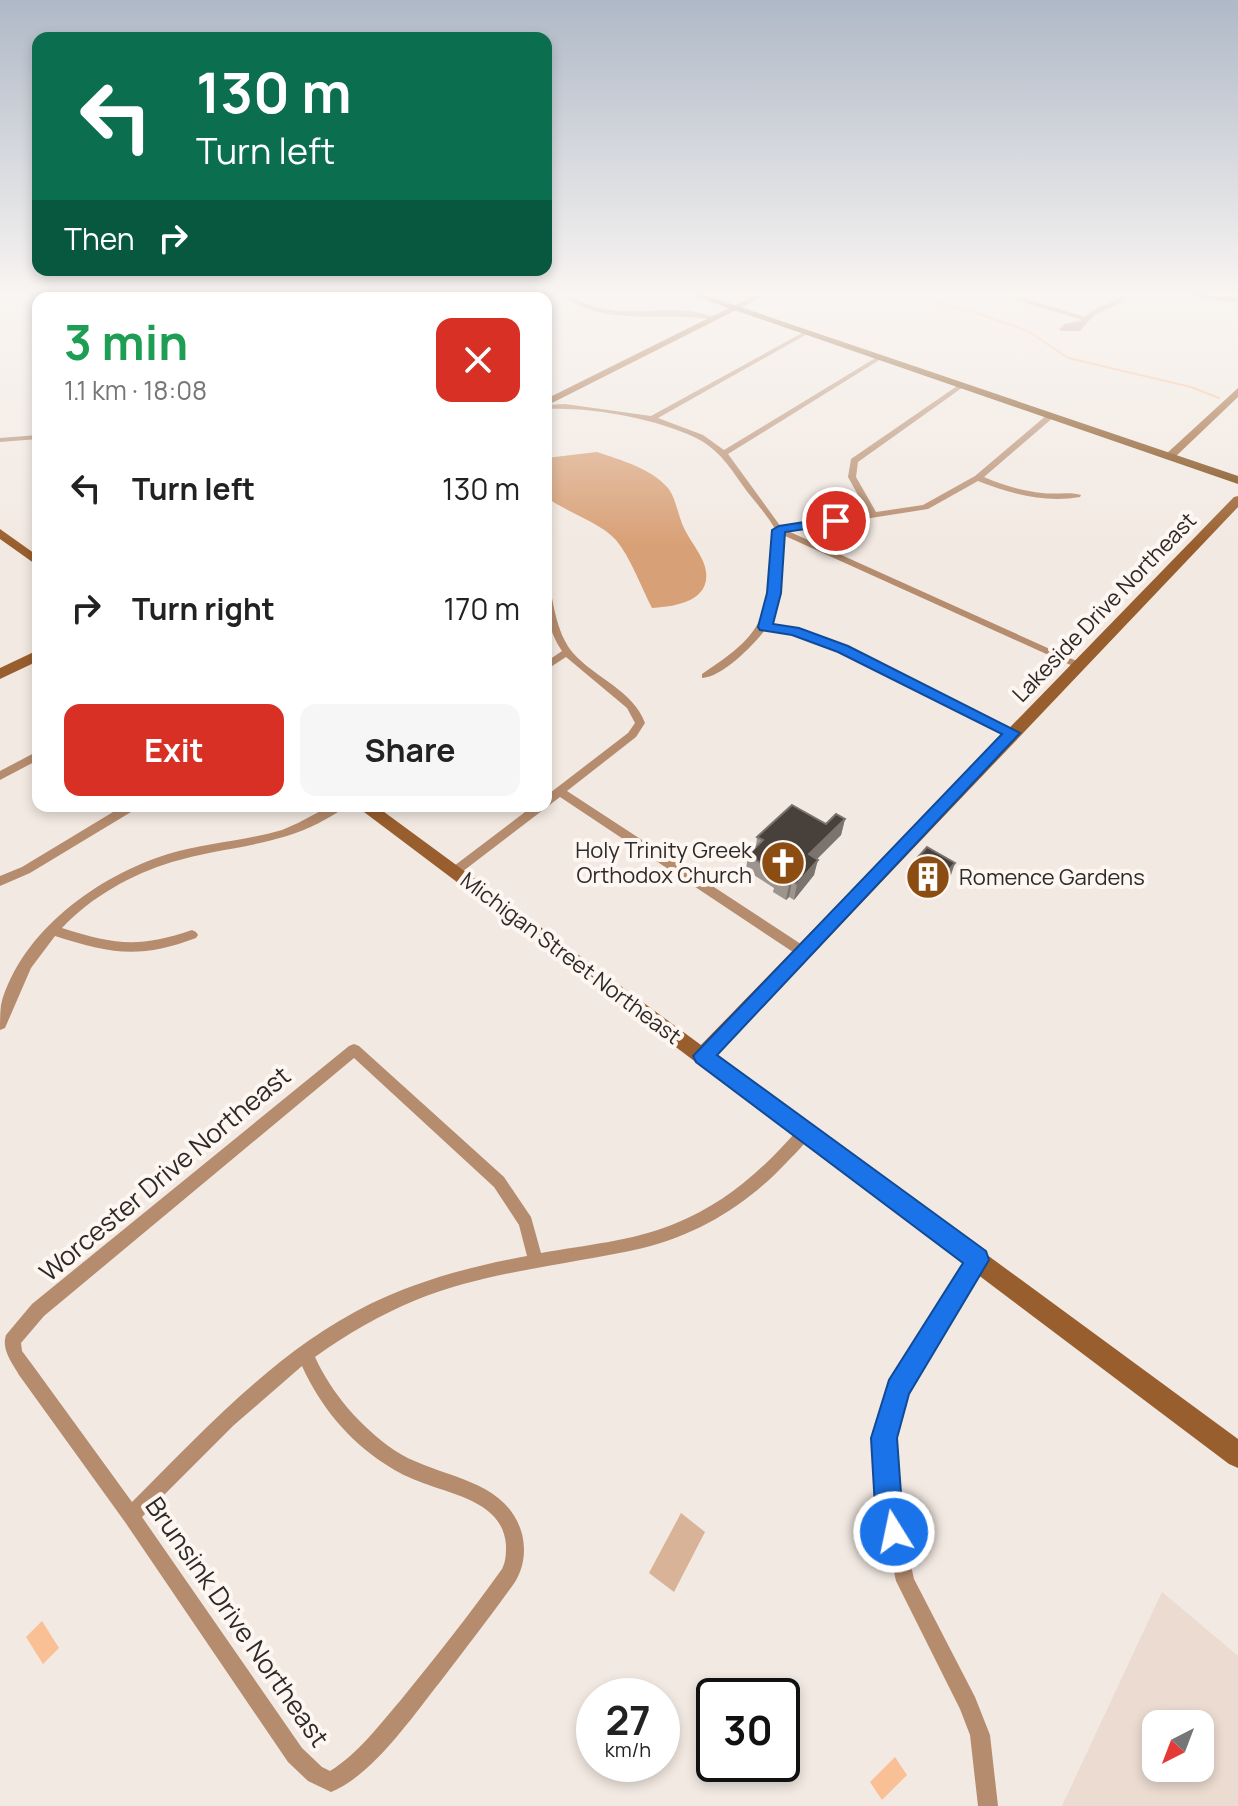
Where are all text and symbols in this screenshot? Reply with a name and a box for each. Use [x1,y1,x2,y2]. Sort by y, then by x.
text: 130 m [196,53,352,130]
icon: left [64,64,168,168]
text: Turn left [196,126,335,175]
icon: right [151,216,195,260]
text: Then [64,218,135,259]
text: 3 min [64,309,188,374]
button: close [436,318,520,402]
text: 1.1 km · 18:08 [64,372,207,408]
icon: left [64,466,108,510]
text: Turn left [132,468,255,509]
text: 130 m [442,468,520,509]
pin [802,487,870,555]
icon: arrive [814,499,858,543]
street label: Lakeside Drive Northeast [1005,505,1203,708]
icon: right [64,586,108,630]
text: Turn right [132,588,275,629]
text: 170 m [443,588,520,629]
button: Exit [64,704,284,796]
button: Share [300,704,520,796]
place label: Holy Trinity Greek Orthodox Church [575,835,753,890]
church icon: Holy Trinity Greek Orthodox Church [759,839,807,887]
building icon: Romence Gardens [904,853,952,901]
place label: Romence Gardens [959,862,1145,892]
street label: Michigan Street Northeast [455,865,688,1051]
street label: Worcester Drive Northeast [31,1057,298,1289]
street label: Brunsink Drive Northeast [138,1489,338,1754]
position arrow [852,1490,936,1574]
speed limit sign: 30 [696,1678,800,1782]
text: 27 [605,1692,651,1747]
north arrow [1142,1710,1214,1782]
map controls [1142,1710,1214,1782]
text: km/h [605,1736,651,1763]

